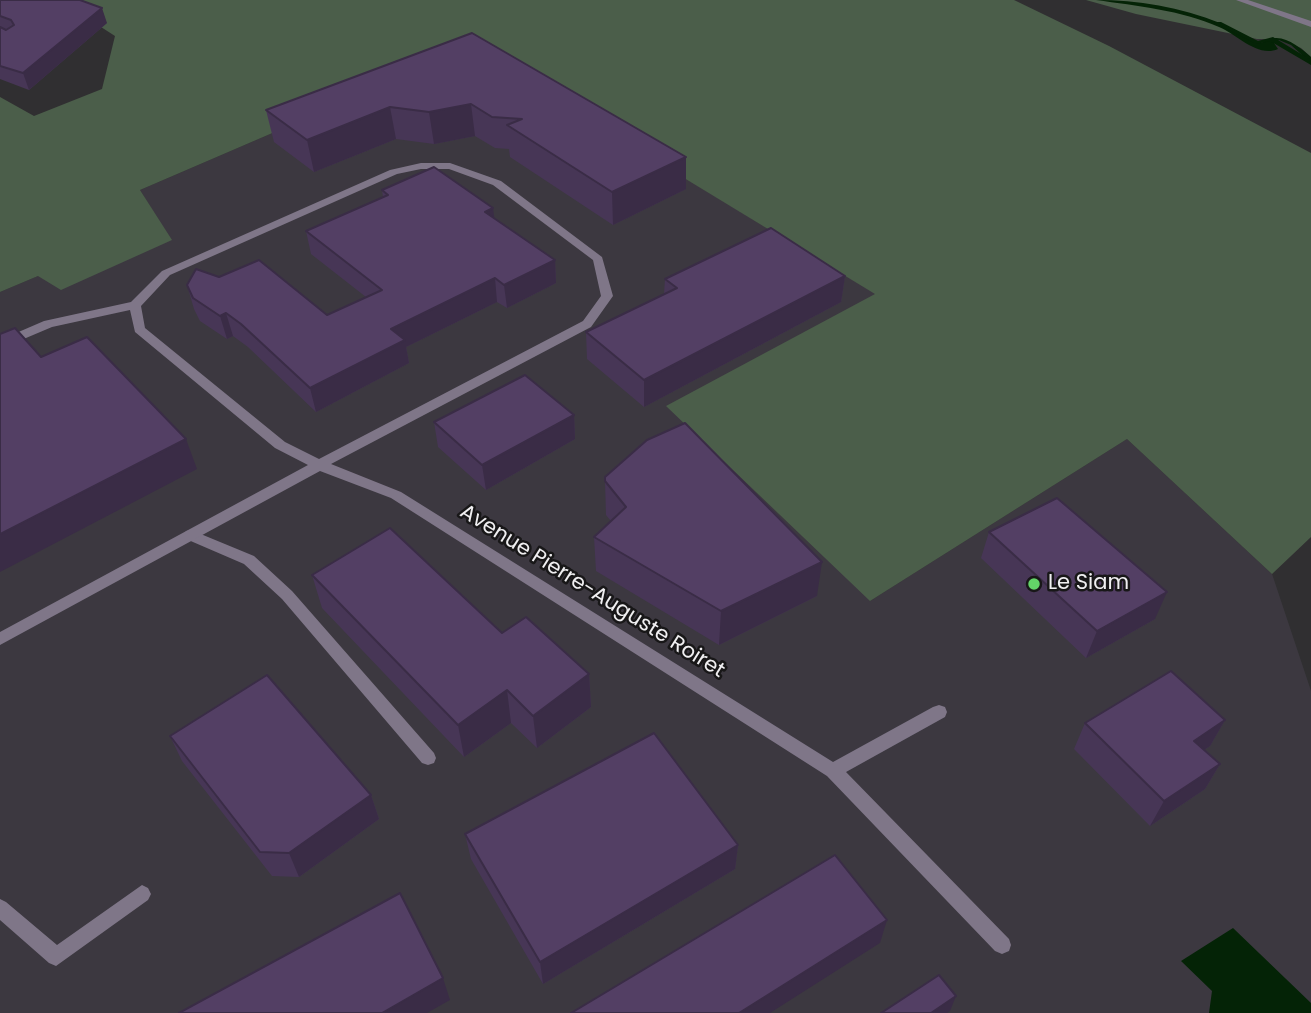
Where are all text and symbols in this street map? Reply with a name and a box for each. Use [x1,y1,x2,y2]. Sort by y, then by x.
street label: Avenue Pierre-Auguste Roiret [455,500,729,684]
place label: Le Siam [1048,571,1129,597]
marker: Le Siam [1026,576,1042,592]

